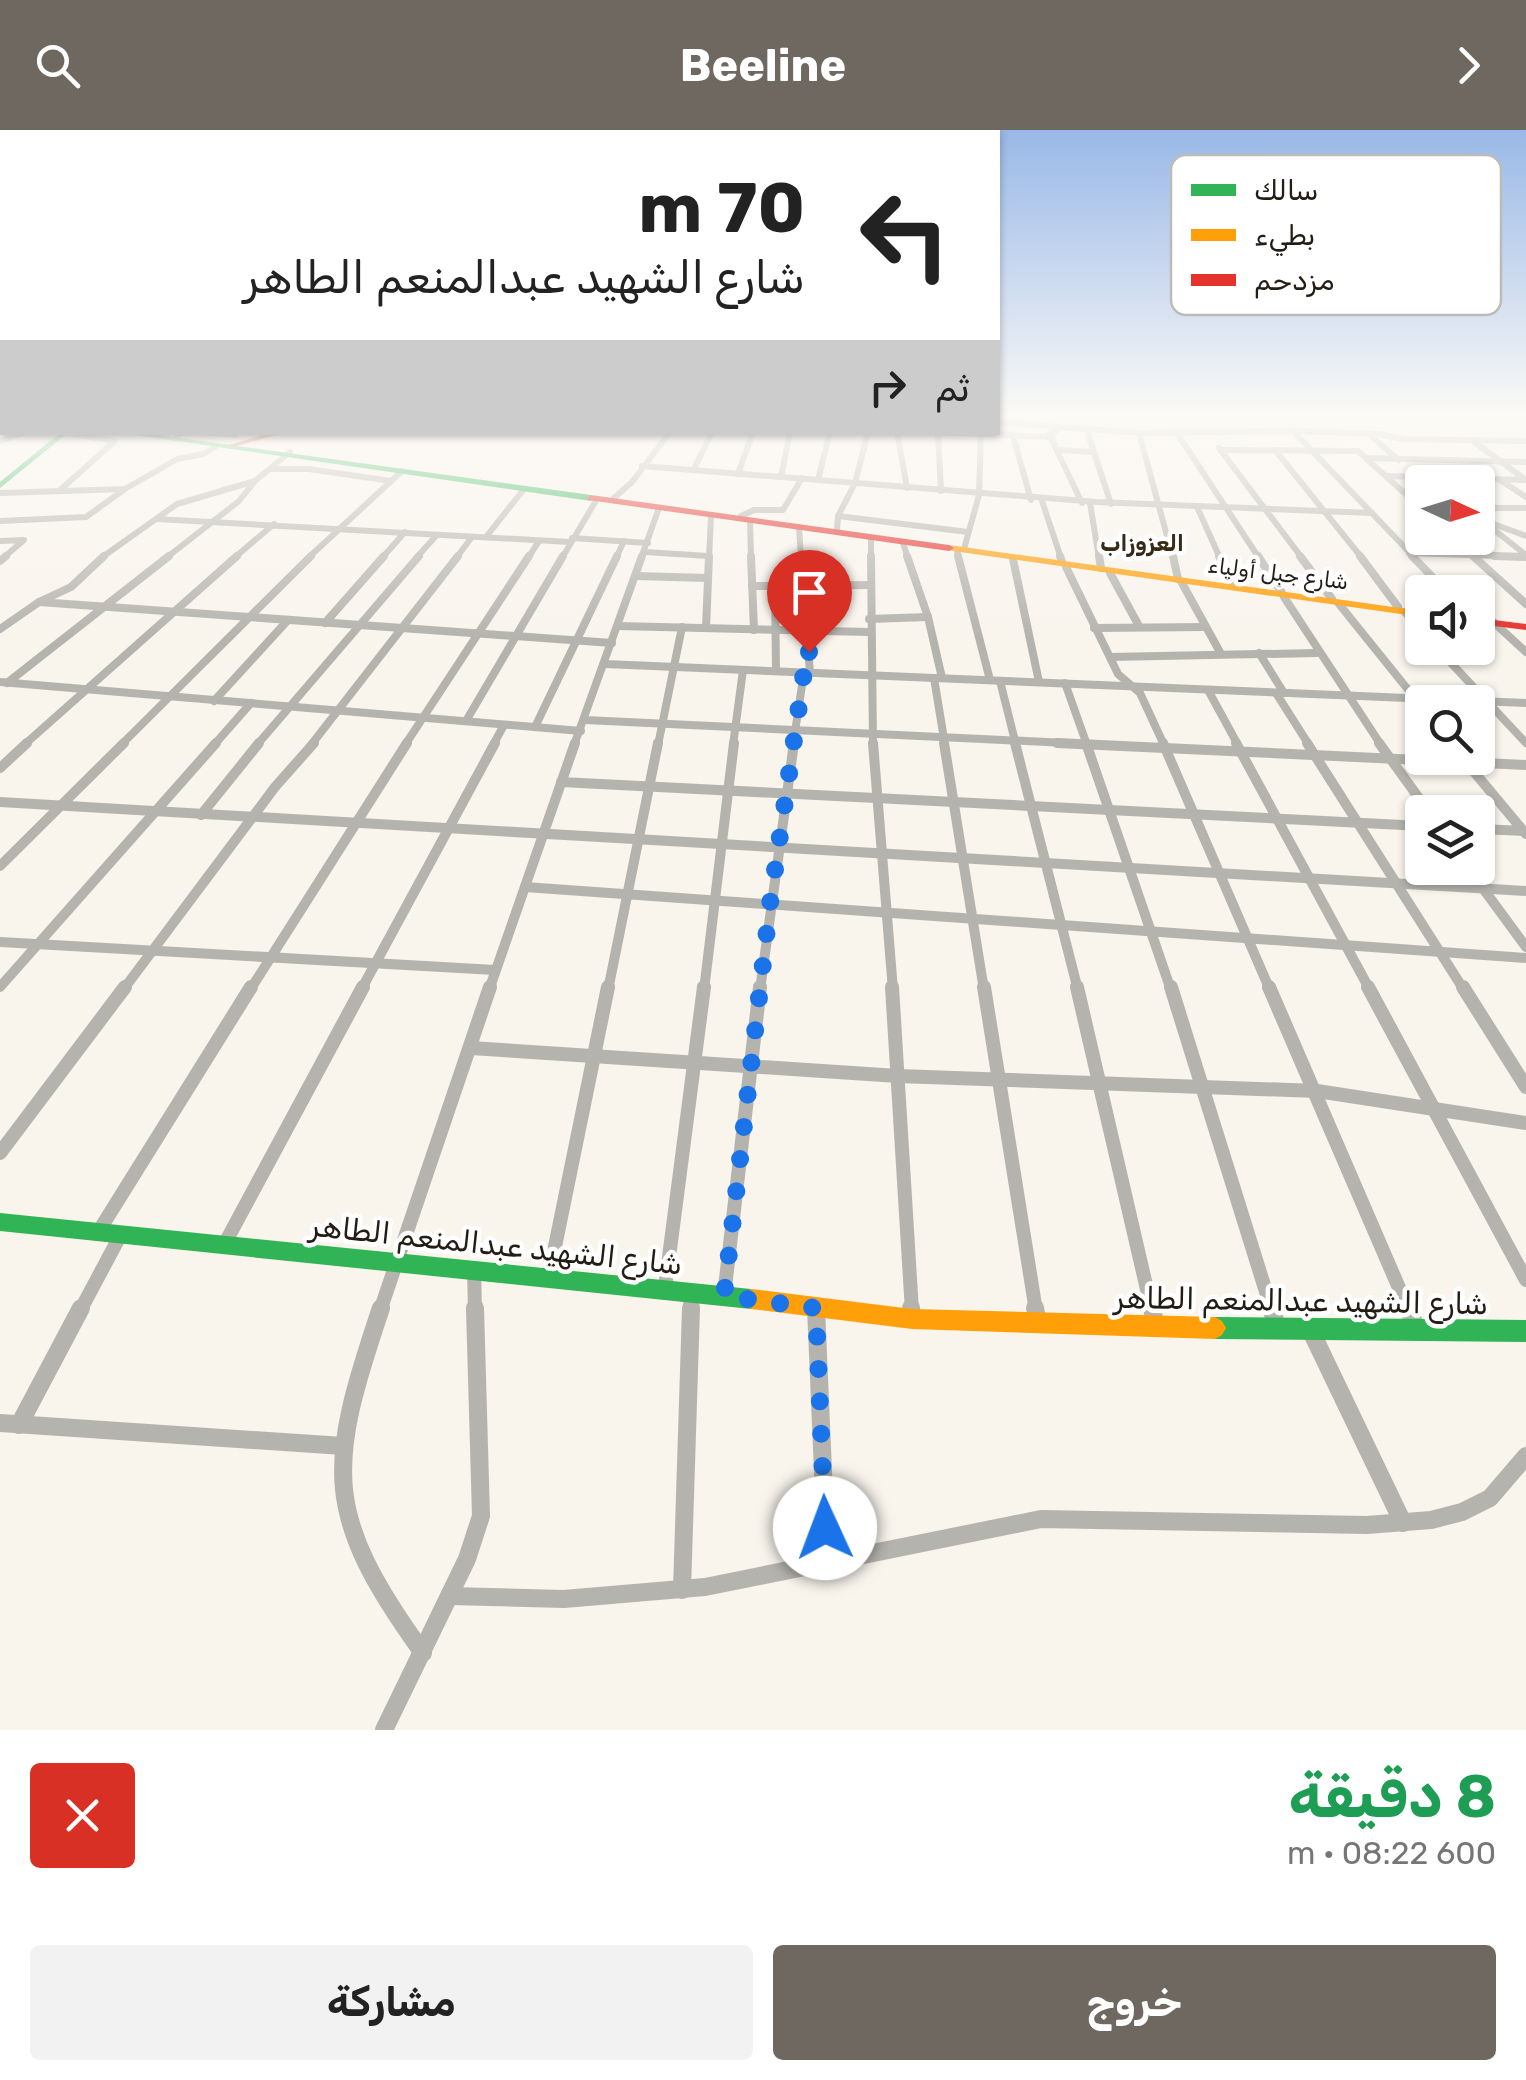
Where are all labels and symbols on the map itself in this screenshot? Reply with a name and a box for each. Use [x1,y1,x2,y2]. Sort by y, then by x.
legend [1171,155,1501,315]
text: سالك [1254,174,1318,207]
text: بطيء [1254,219,1315,257]
text: مزدحم [1254,264,1334,299]
north arrow [1405,465,1495,555]
district label: العزوزاب [1100,530,1184,557]
pin [767,550,852,653]
street label: شارع جبل أولياء [1206,551,1350,598]
street label: شارع الشهيد عبدالمنعم الطاهر [306,1207,684,1284]
street label: شارع الشهيد عبدالمنعم الطاهر [1112,1280,1488,1324]
position arrow [773,1476,877,1580]

